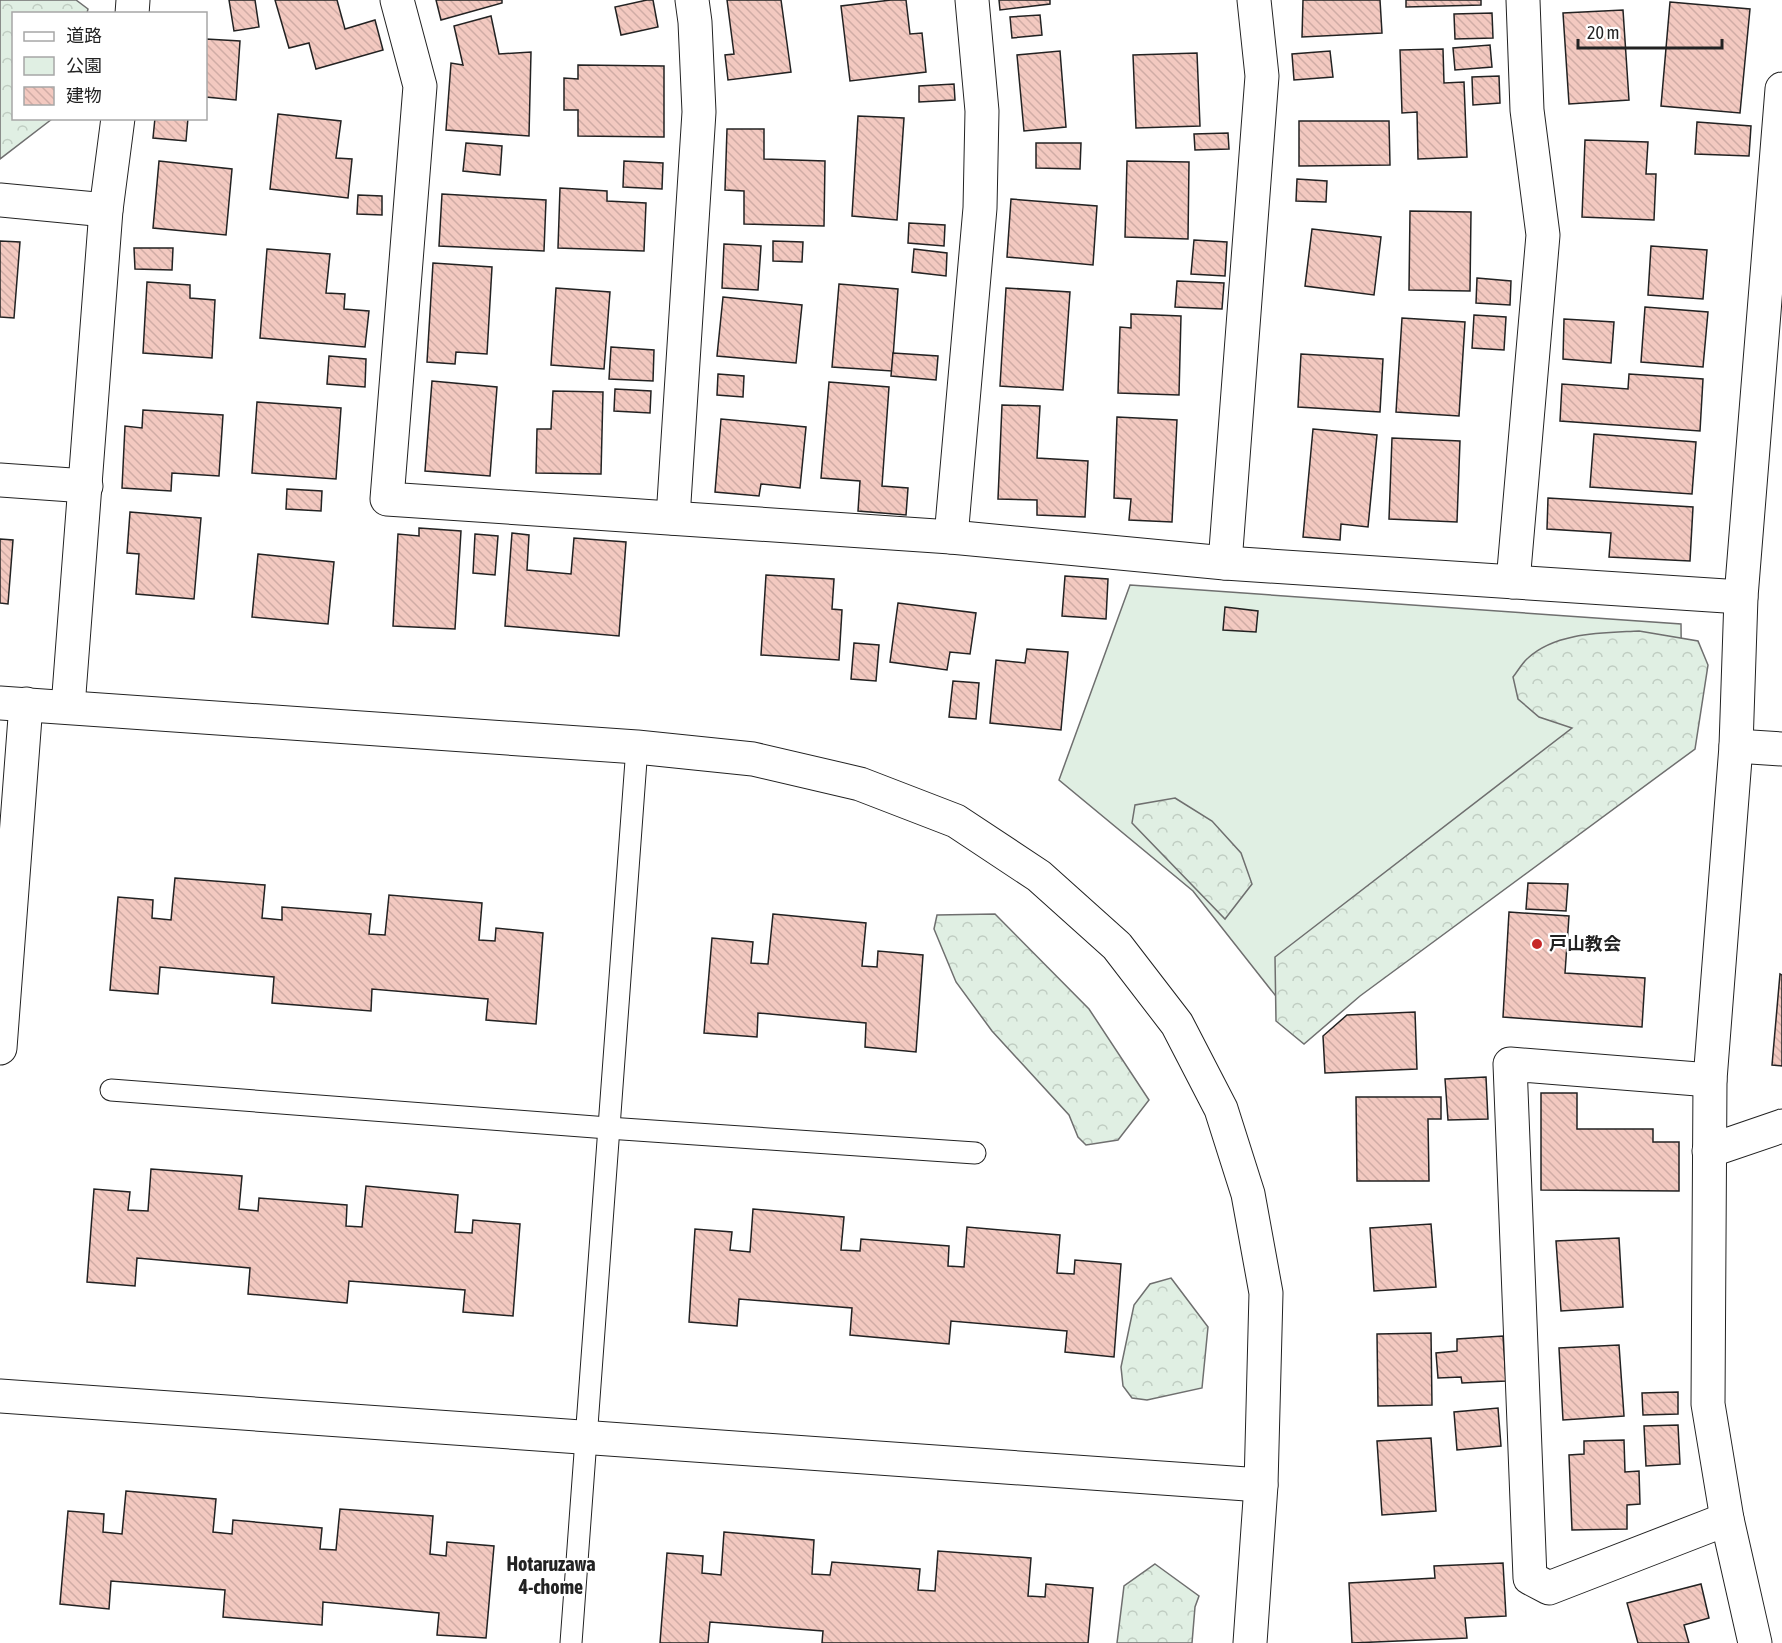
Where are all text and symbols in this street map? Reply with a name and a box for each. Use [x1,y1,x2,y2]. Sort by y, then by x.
legend [12,12,207,120]
scale bar [1578,12,1722,50]
text: 20 m [1587,22,1619,43]
text: 道路 [66,25,102,46]
text: 公園 [66,55,102,76]
text: 建物 [66,85,102,106]
place label: 戸山教会 [1549,933,1621,954]
marker: 戸山教会 [1530,937,1544,951]
district label: Hotaruzawa 4-chome [506,1552,596,1598]

